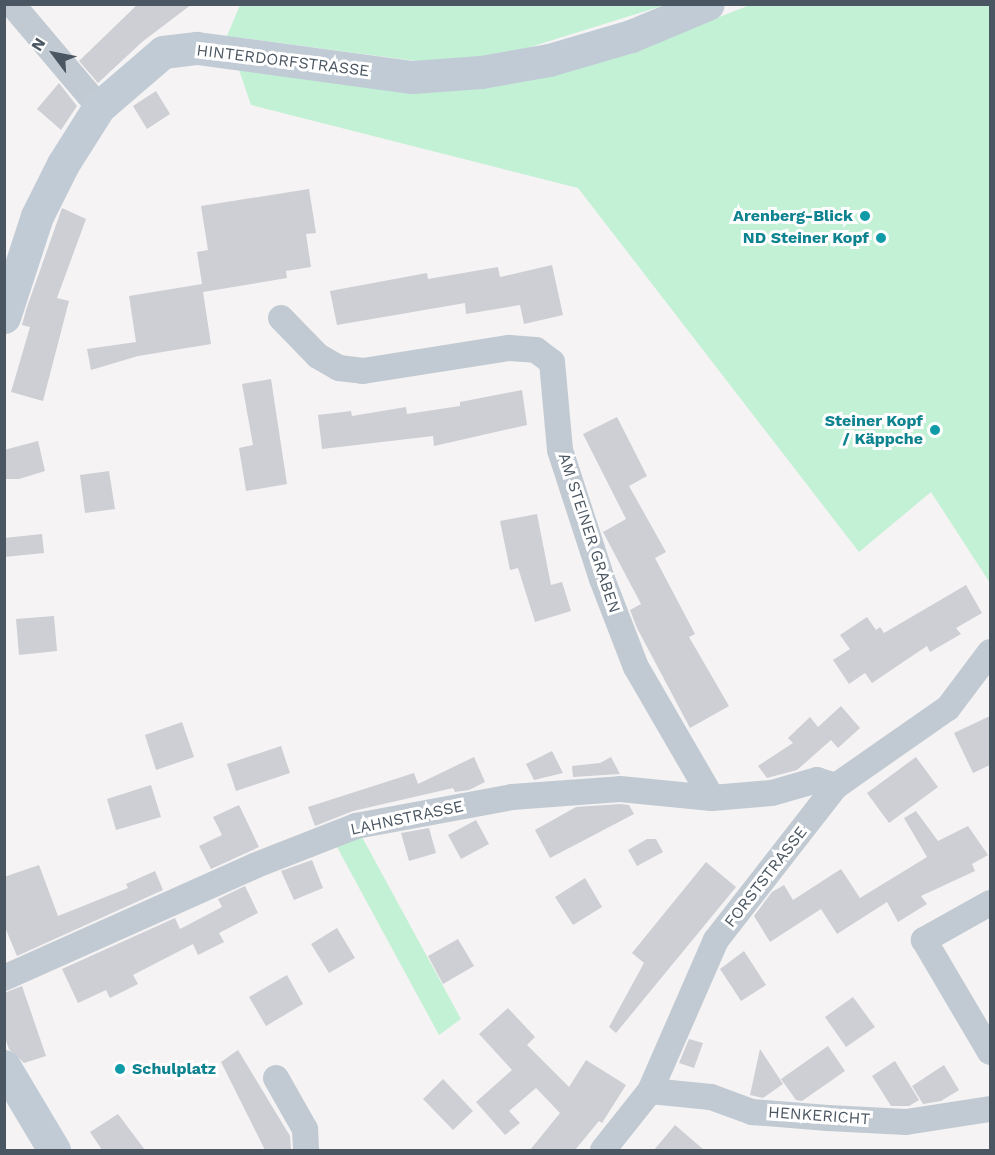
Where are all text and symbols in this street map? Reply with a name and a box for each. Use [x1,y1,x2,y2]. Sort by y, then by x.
north arrow [24,24,84,84]
text: N [27,34,50,54]
street label: HINTERDORFSTRASSE [196,41,370,81]
place label: Arenberg-Blick [733,206,853,226]
marker: Arenberg-Blick [858,209,872,223]
place label: ND Steiner Kopf [743,228,869,248]
marker: ND Steiner Kopf [874,231,888,245]
place label: Steiner Kopf / Käppche [824,411,923,449]
marker: Steiner Kopf / Käppche [928,423,942,437]
street label: AM STEINER GRABEN [554,450,624,616]
street label: LAHNSTRASSE [349,797,465,839]
street label: FORSTSTRASSE [721,823,811,931]
place label: Schulplatz [132,1059,216,1079]
marker: Schulplatz [113,1062,127,1076]
street label: HENKERICHT [767,1103,871,1129]

